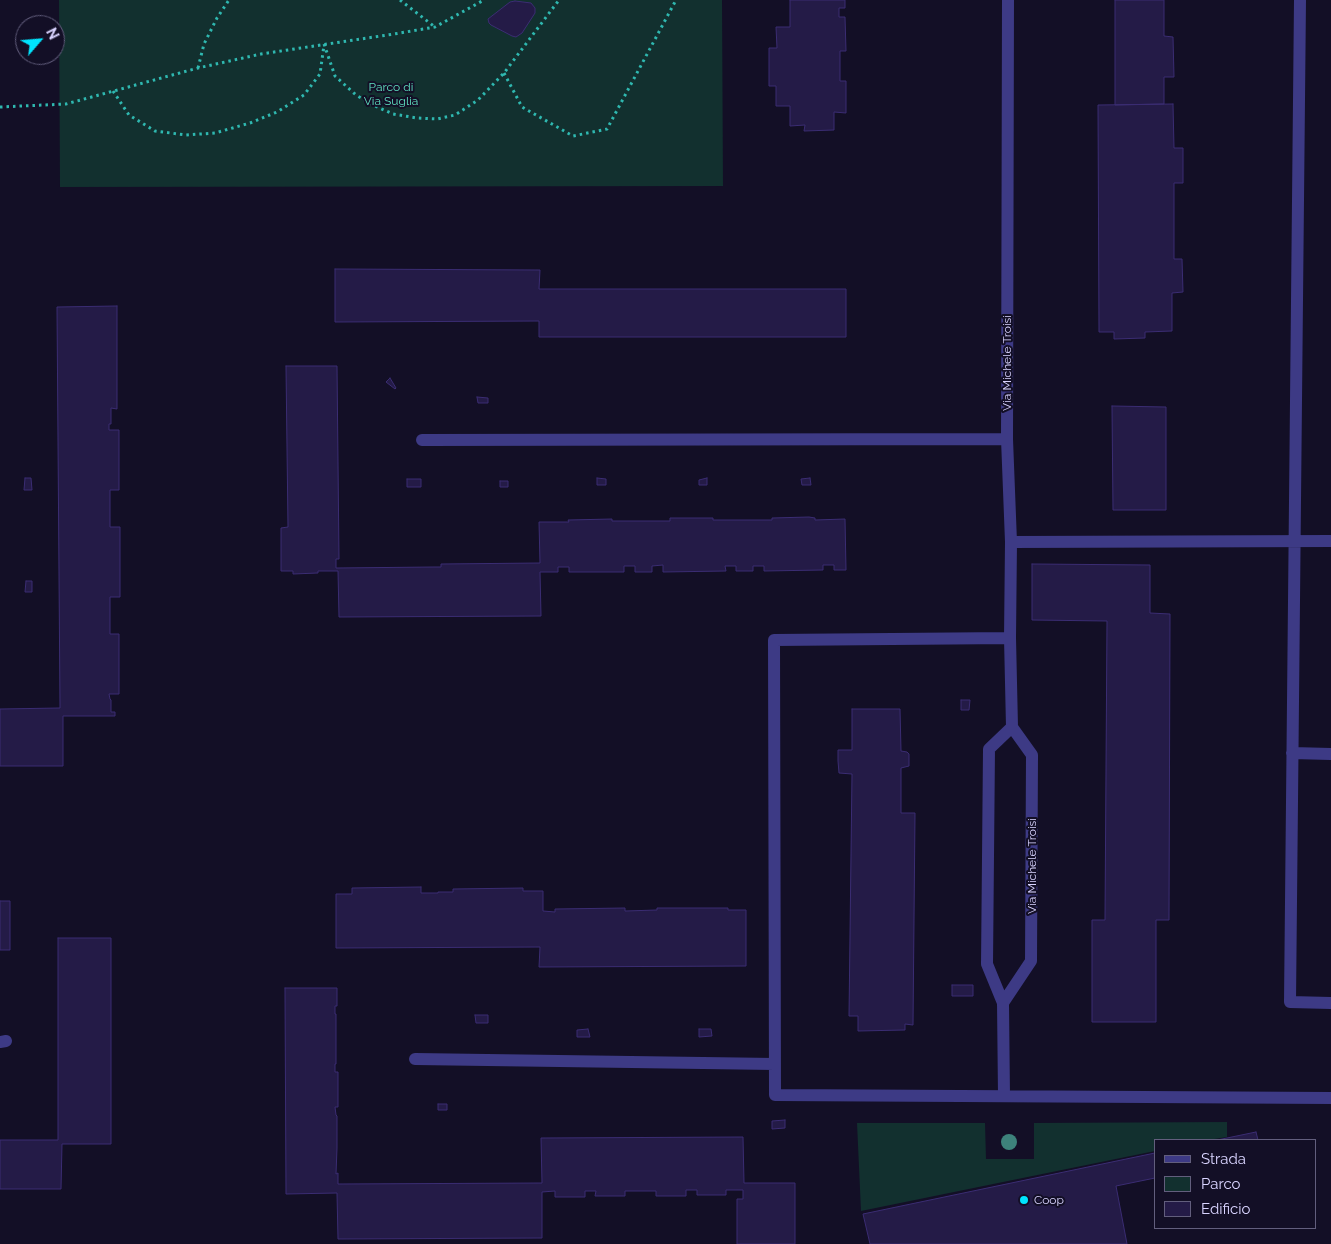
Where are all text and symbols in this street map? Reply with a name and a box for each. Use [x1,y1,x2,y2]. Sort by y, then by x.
north arrow [15,15,65,65]
text: N [43,25,62,42]
park label: Parco di Via Suglia [364,80,418,108]
street label: Via Michele Troisi [1000,315,1014,411]
street label: Via Michele Troisi [1025,818,1039,914]
legend [1154,1139,1316,1229]
text: Strada [1201,1150,1246,1168]
text: Parco [1201,1175,1241,1193]
place label: Coop [1034,1193,1064,1207]
marker: Coop [1018,1194,1030,1206]
text: Edificio [1201,1200,1251,1218]

